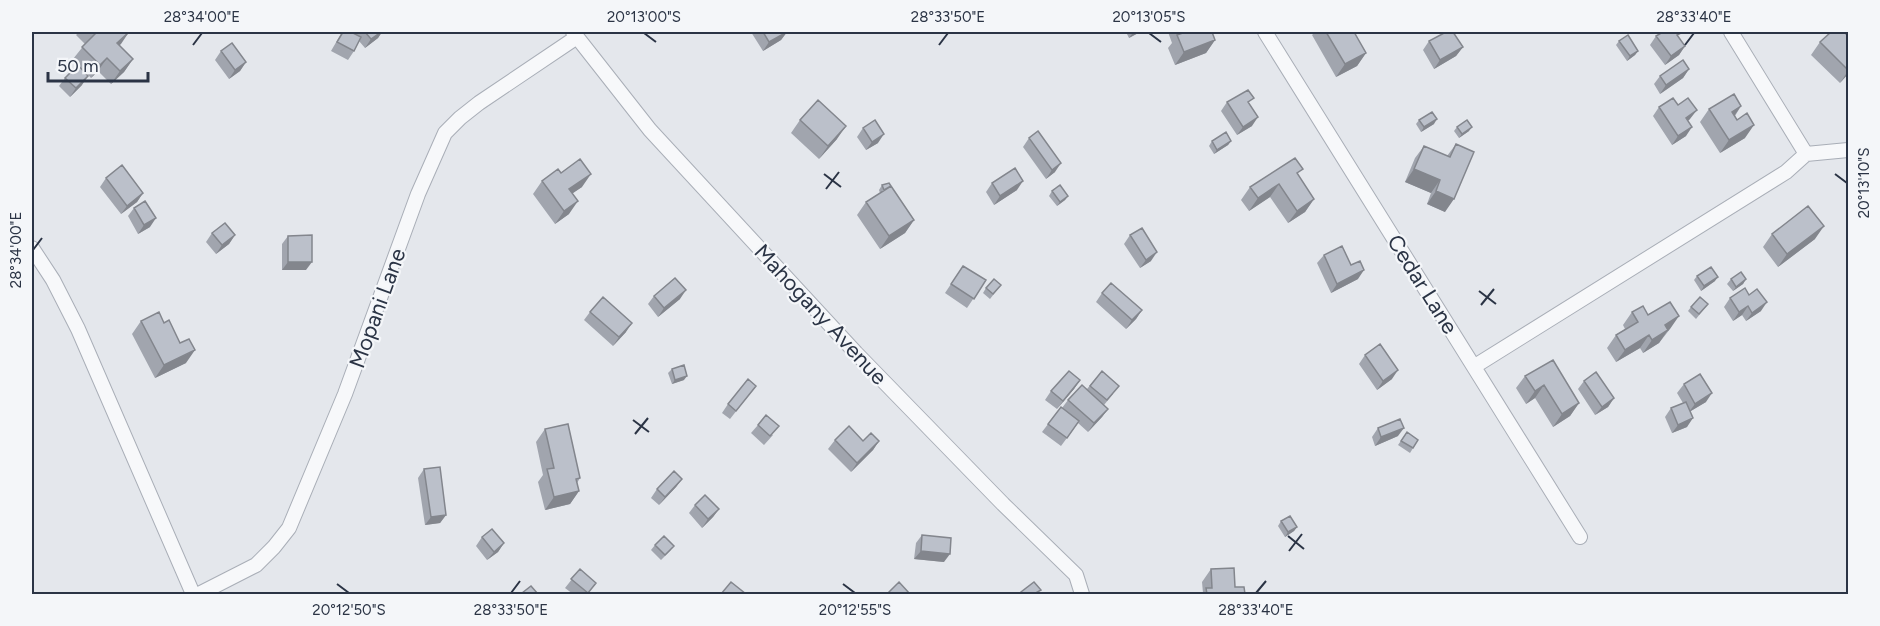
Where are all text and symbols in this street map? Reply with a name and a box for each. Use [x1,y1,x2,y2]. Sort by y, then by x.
text: 28°34'00"E [164,8,240,26]
text: 20°13'00"S [607,8,681,26]
text: 28°33'50"E [911,8,985,26]
text: 20°13'05"S [1112,8,1186,26]
text: 28°33'40"E [1656,8,1732,26]
scale bar [48,45,148,83]
text: 50 m [57,55,99,77]
text: 20°13'10"S [1855,148,1873,218]
text: 28°34'00"E [7,212,25,288]
street label: Cedar Lane [1382,230,1464,339]
street label: Mahogany Avenue [749,238,893,390]
street label: Mopani Lane [343,245,412,372]
text: 20°12'50"S [312,601,386,619]
text: 28°33'50"E [474,601,548,619]
text: 20°12'55"S [819,601,891,619]
text: 28°33'40"E [1218,601,1294,619]

